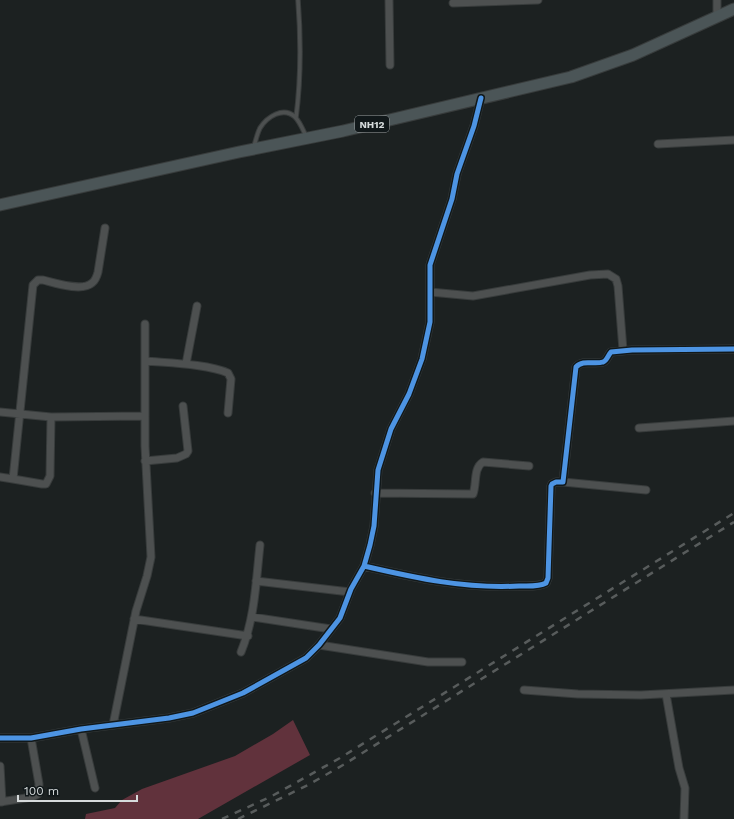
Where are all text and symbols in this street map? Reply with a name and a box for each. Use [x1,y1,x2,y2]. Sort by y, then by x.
road number: NH12 [355,116,389,132]
scale bar [18,777,137,803]
text: 100 m [24,784,59,798]

